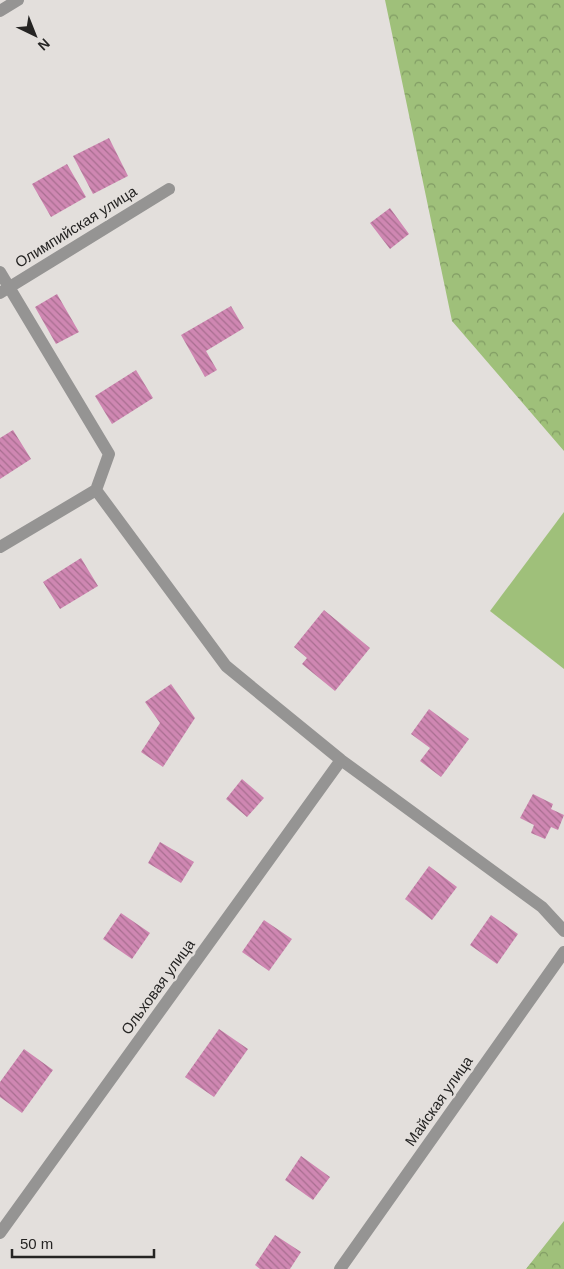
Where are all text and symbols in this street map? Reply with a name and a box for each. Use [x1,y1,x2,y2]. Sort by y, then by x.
north arrow [10,10,60,60]
text: N [35,35,53,54]
street label: Олимпийская улица [12,182,140,271]
street label: Ольховая улица [117,935,198,1038]
street label: Майская улица [401,1052,476,1149]
scale bar [12,1226,155,1258]
text: 50 m [20,1235,53,1252]

